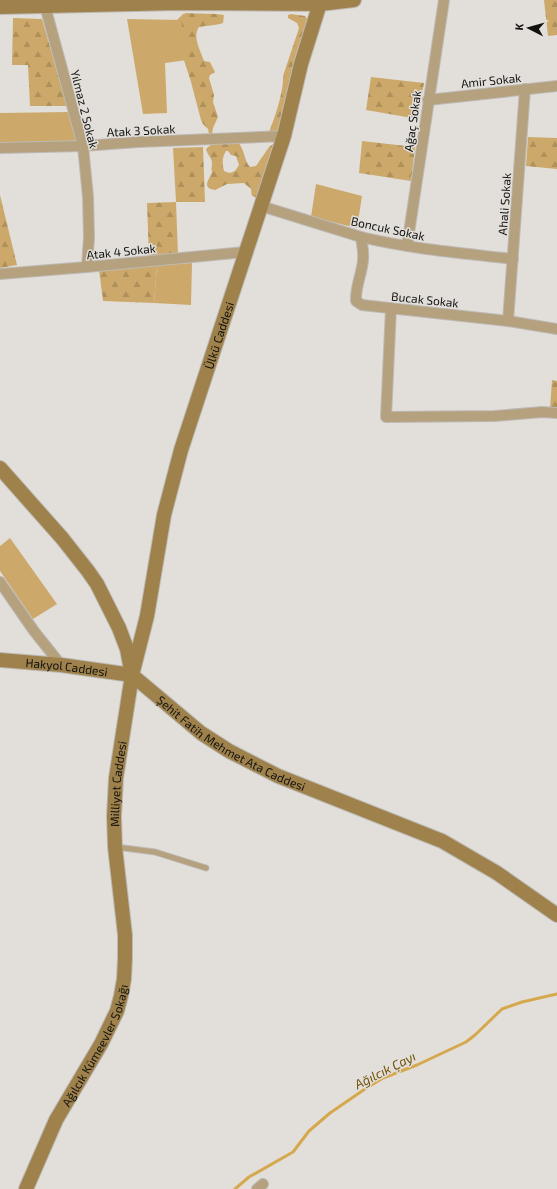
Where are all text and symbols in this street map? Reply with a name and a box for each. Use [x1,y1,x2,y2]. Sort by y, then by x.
north arrow [509,8,549,48]
text: K [512,23,525,31]
street label: Yılmaz 2 Sokak [68,68,102,150]
street label: Amir Sokak [460,70,522,90]
street label: Ağaç Sokak [401,90,424,153]
street label: Atak 3 Sokak [106,121,176,139]
street label: Ahali Sokak [495,172,513,236]
street label: Boncuk Sokak [350,213,426,243]
street label: Atak 4 Sokak [86,240,156,262]
street label: Bucak Sokak [391,288,459,310]
street label: Ülkü Caddesi [201,300,236,371]
street label: Hakyol Caddesi [25,655,109,678]
street label: Şehit Fatih Mehmet Ata Caddesi [153,692,308,793]
street label: Milliyet Caddesi [107,740,129,827]
street label: Ağılcık Kümeevler Sokağı [59,983,130,1109]
water label: Ağılcık Çayı [351,1048,419,1094]

